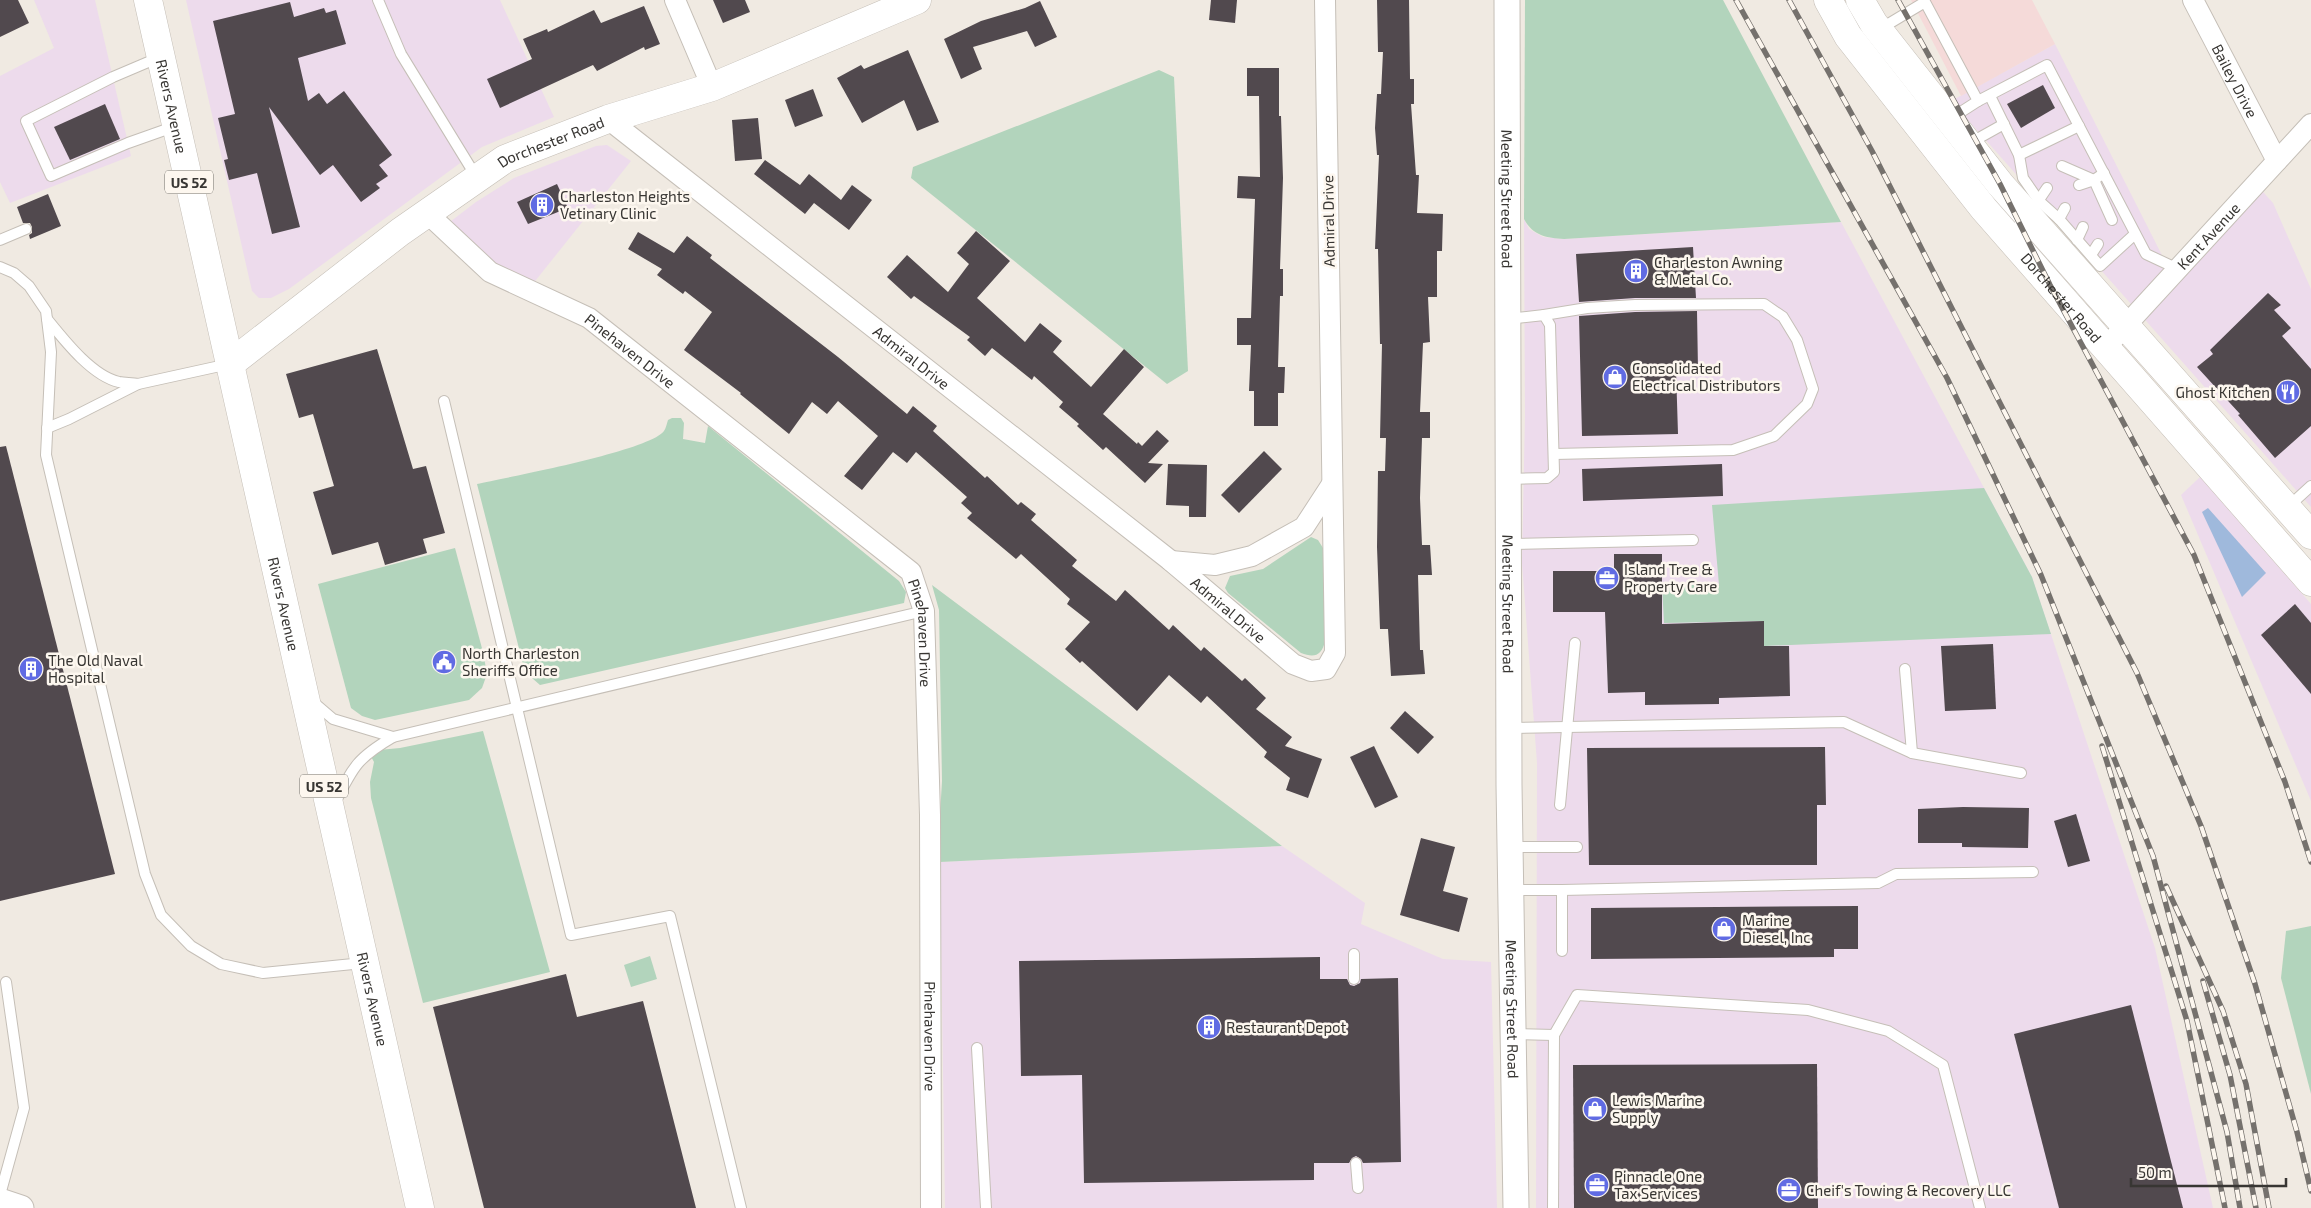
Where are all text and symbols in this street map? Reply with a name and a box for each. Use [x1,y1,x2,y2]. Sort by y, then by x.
street label: Bailey Drive [2209,41,2262,120]
street label: Rivers Avenue [153,58,191,155]
street label: Dorchester Road [493,112,607,171]
street label: Meeting Street Road [1498,130,1517,268]
road number: US 52 [165,170,213,193]
street label: Admiral Drive [1318,175,1338,267]
place label: Charleston Heights Vetinary Clinic [560,187,690,222]
building icon: Charleston Heights Vetinary Clinic [529,192,555,218]
street label: Kent Avenue [2173,199,2243,273]
street label: Dorchester Road [2017,249,2106,346]
place label: Charleston Awning & Metal Co. [1654,253,1783,288]
building icon: Charleston Awning & Metal Co. [1623,258,1649,284]
street label: Pinehaven Drive [581,309,679,392]
street label: Admiral Drive [870,322,953,393]
place label: Consolidated Electrical Distributors [1632,359,1780,394]
shop icon: Consolidated Electrical Distributors [1602,364,1628,390]
restaurant icon: Ghost Kitchen [2275,379,2301,405]
place label: Ghost Kitchen [2176,383,2270,401]
street label: Meeting Street Road [1499,535,1518,673]
street label: Rivers Avenue [265,555,303,653]
place label: Island Tree & Property Care [1624,560,1717,595]
office icon: Island Tree & Property Care [1594,565,1620,591]
street label: Admiral Drive [1187,573,1270,646]
street label: Pinehaven Drive [905,576,935,688]
place label: North Charleston Sheriffs Office [462,644,579,679]
public building icon: North Charleston Sheriffs Office [431,649,457,675]
place label: The Old Naval Hospital [48,651,143,686]
building icon: The Old Naval Hospital [18,656,44,682]
road number: US 52 [300,774,348,798]
place label: Marine Diesel, Inc [1742,911,1811,946]
shop icon: Marine Diesel, Inc [1711,916,1737,942]
street label: Meeting Street Road [1503,939,1523,1079]
street label: Rivers Avenue [354,950,392,1048]
street label: Pinehaven Drive [921,981,940,1091]
building icon: Restaurant Depot [1196,1014,1222,1040]
place label: Restaurant Depot [1226,1018,1347,1036]
place label: Lewis Marine Supply [1612,1091,1703,1126]
shop icon: Lewis Marine Supply [1582,1096,1608,1122]
scale bar [2131,1156,2286,1188]
text: 50 m [2138,1163,2172,1181]
place label: Pinnacle One Tax Services [1614,1167,1702,1202]
office icon: Pinnacle One Tax Services [1584,1172,1610,1198]
office icon: Cheif's Towing & Recovery LLC [1776,1177,1802,1203]
place label: Cheif's Towing & Recovery LLC [1806,1181,2011,1199]

